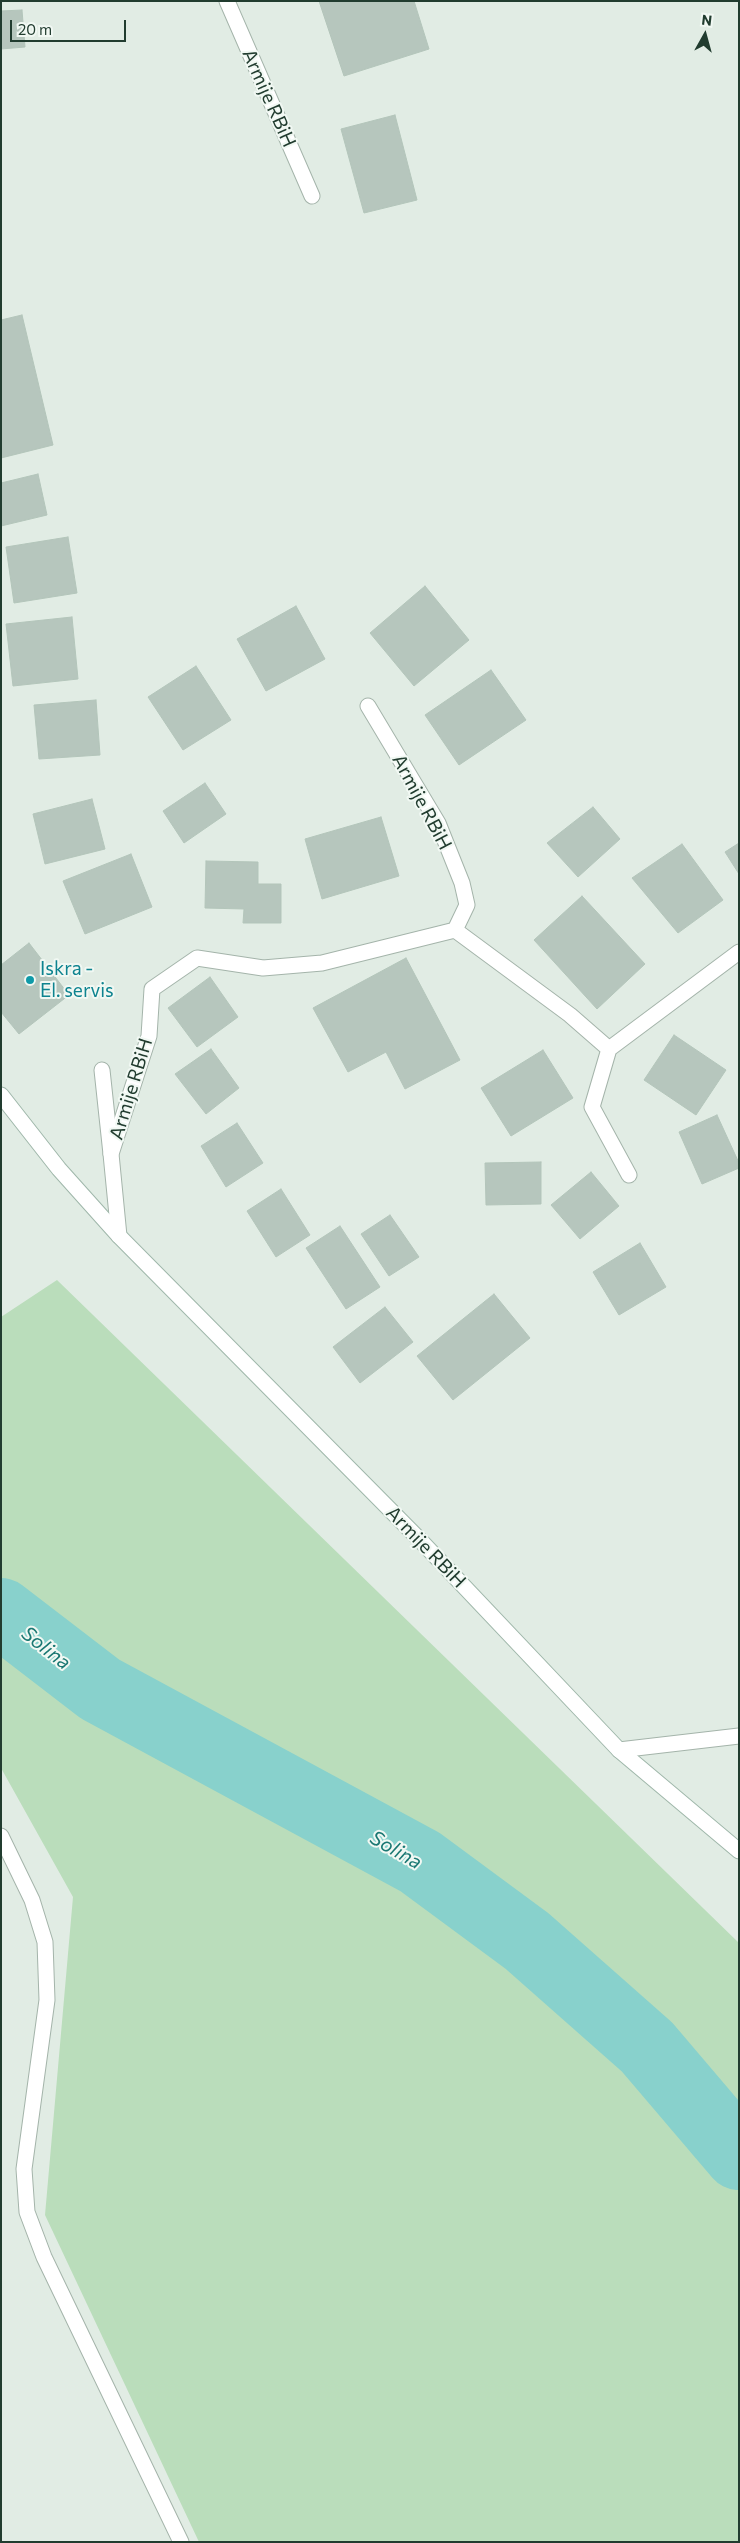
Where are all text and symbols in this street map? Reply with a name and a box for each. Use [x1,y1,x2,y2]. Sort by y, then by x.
scale bar [12,10,129,42]
north arrow [680,10,730,60]
text: N [701,11,713,29]
text: 20 m [18,20,52,38]
street label: Armije RBiH [237,46,301,150]
street label: Armije RBiH [387,750,457,854]
place label: Iskra - El. servis [40,958,114,1002]
marker: Iskra - El. servis [24,974,36,986]
street label: Armije RBiH [105,1036,157,1142]
street label: Armije RBiH [381,1501,471,1593]
water label: Solina [17,1621,75,1675]
water label: Solina [366,1826,426,1874]

